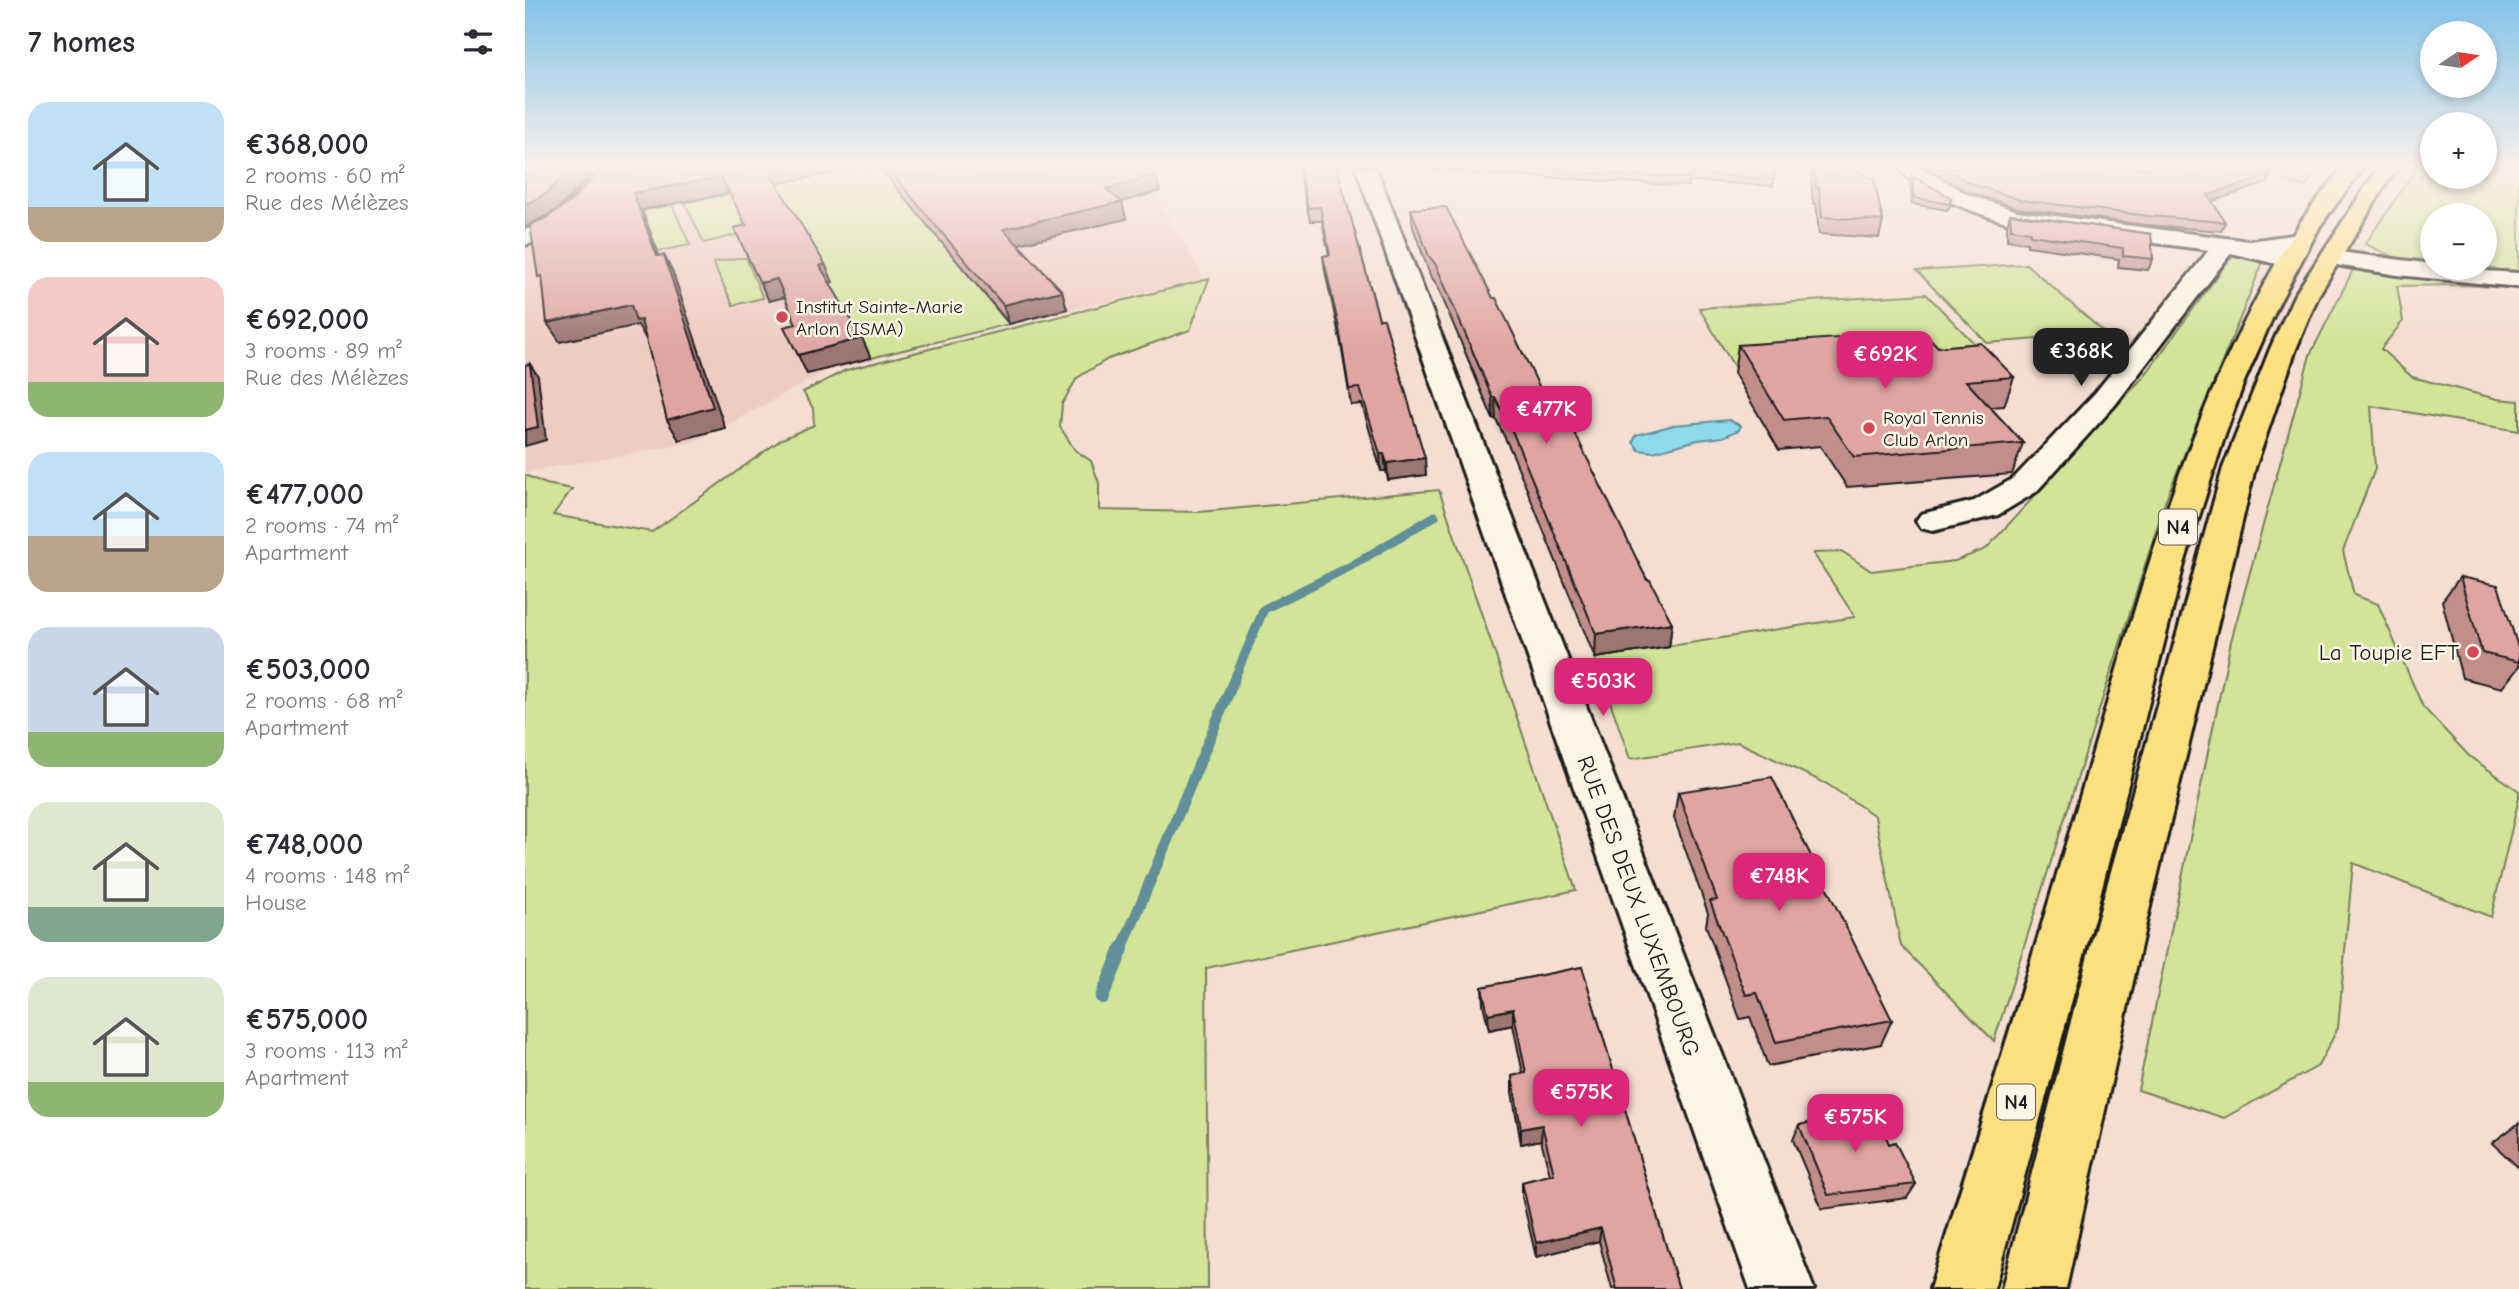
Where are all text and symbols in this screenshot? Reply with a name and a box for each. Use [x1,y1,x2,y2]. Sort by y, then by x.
north arrow [2420,21,2497,98]
map controls [2420,21,2497,280]
icon: filters [459,23,497,61]
text: 7 homes [28,25,135,60]
button: + [2420,112,2497,189]
text: €368,000 [245,127,369,162]
icon: home [84,130,168,214]
text: 2 rooms · 60 m² [245,162,405,189]
text: Rue des Mélèzes [245,189,409,216]
button: − [2420,203,2497,280]
place label: Institut Sainte-Marie Arlon (ISMA) [796,296,963,340]
text: €692,000 [245,302,369,337]
icon: home [84,305,168,389]
marker: Institut Sainte-Marie Arlon (ISMA) [774,309,790,325]
pin: €368K [2032,328,2130,388]
pin: €692K [1836,332,1934,391]
text: 3 rooms · 89 m² [245,337,402,364]
text: €368K [2049,337,2113,364]
text: €692K [1853,340,1917,367]
text: Rue des Mélèzes [245,364,409,391]
pin: €477K [1497,386,1595,446]
text: €477K [1516,395,1576,422]
place label: Royal Tennis Club Arlon [1883,407,1984,451]
marker: Royal Tennis Club Arlon [1861,420,1877,436]
text: €477,000 [245,477,364,512]
icon: home [84,480,168,564]
road number: N4 [2159,510,2197,544]
text: 2 rooms · 74 m² [245,512,398,539]
text: Apartment [245,539,348,566]
place label: La Toupie EFT [2319,639,2459,666]
marker: La Toupie EFT [2465,644,2481,660]
text: €503,000 [245,652,371,687]
icon: home [84,655,168,739]
pin: €503K [1554,658,1652,718]
text: €503K [1570,667,1636,694]
text: 2 rooms · 68 m² [245,687,403,714]
text: Apartment [245,714,348,741]
street label: RUE DES DEUX LUXEMBOURG [1571,752,1706,1060]
text: €748,000 [245,827,363,862]
icon: home [84,830,168,914]
pin: €748K [1730,853,1828,913]
text: 4 rooms · 148 m² [245,862,409,889]
text: €748K [1749,862,1809,889]
text: House [245,889,307,916]
text: €575,000 [245,1002,368,1037]
icon: home [84,1005,168,1089]
text: 3 rooms · 113 m² [245,1037,408,1064]
text: Apartment [245,1064,348,1091]
pin: €575K [1532,1070,1630,1129]
text: €575K [1549,1078,1613,1105]
road number: N4 [1997,1084,2035,1120]
pin: €575K [1806,1094,1904,1154]
text: €575K [1823,1103,1887,1130]

